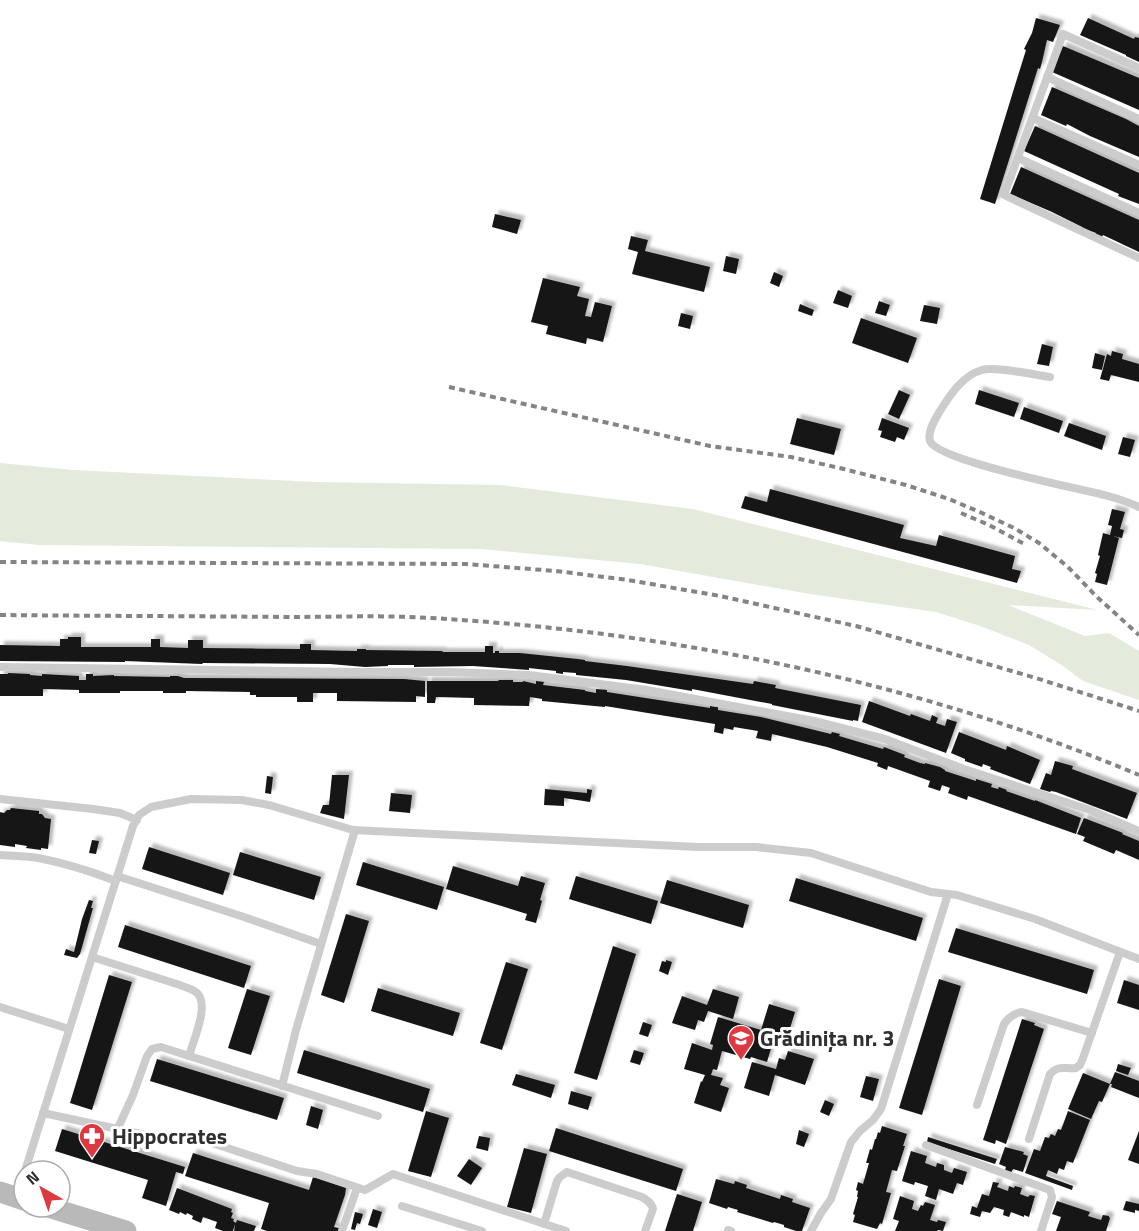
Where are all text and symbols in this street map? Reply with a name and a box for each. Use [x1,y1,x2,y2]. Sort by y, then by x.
place label: Grădinița nr. 3 [760,1021,895,1055]
school or university icon: Grădinița nr. 3 [726,1023,756,1061]
place label: Hippocrates [112,1119,227,1153]
pharmacy icon: Hippocrates [77,1121,107,1159]
north arrow [12,1159,72,1219]
text: N [20,1165,44,1190]

